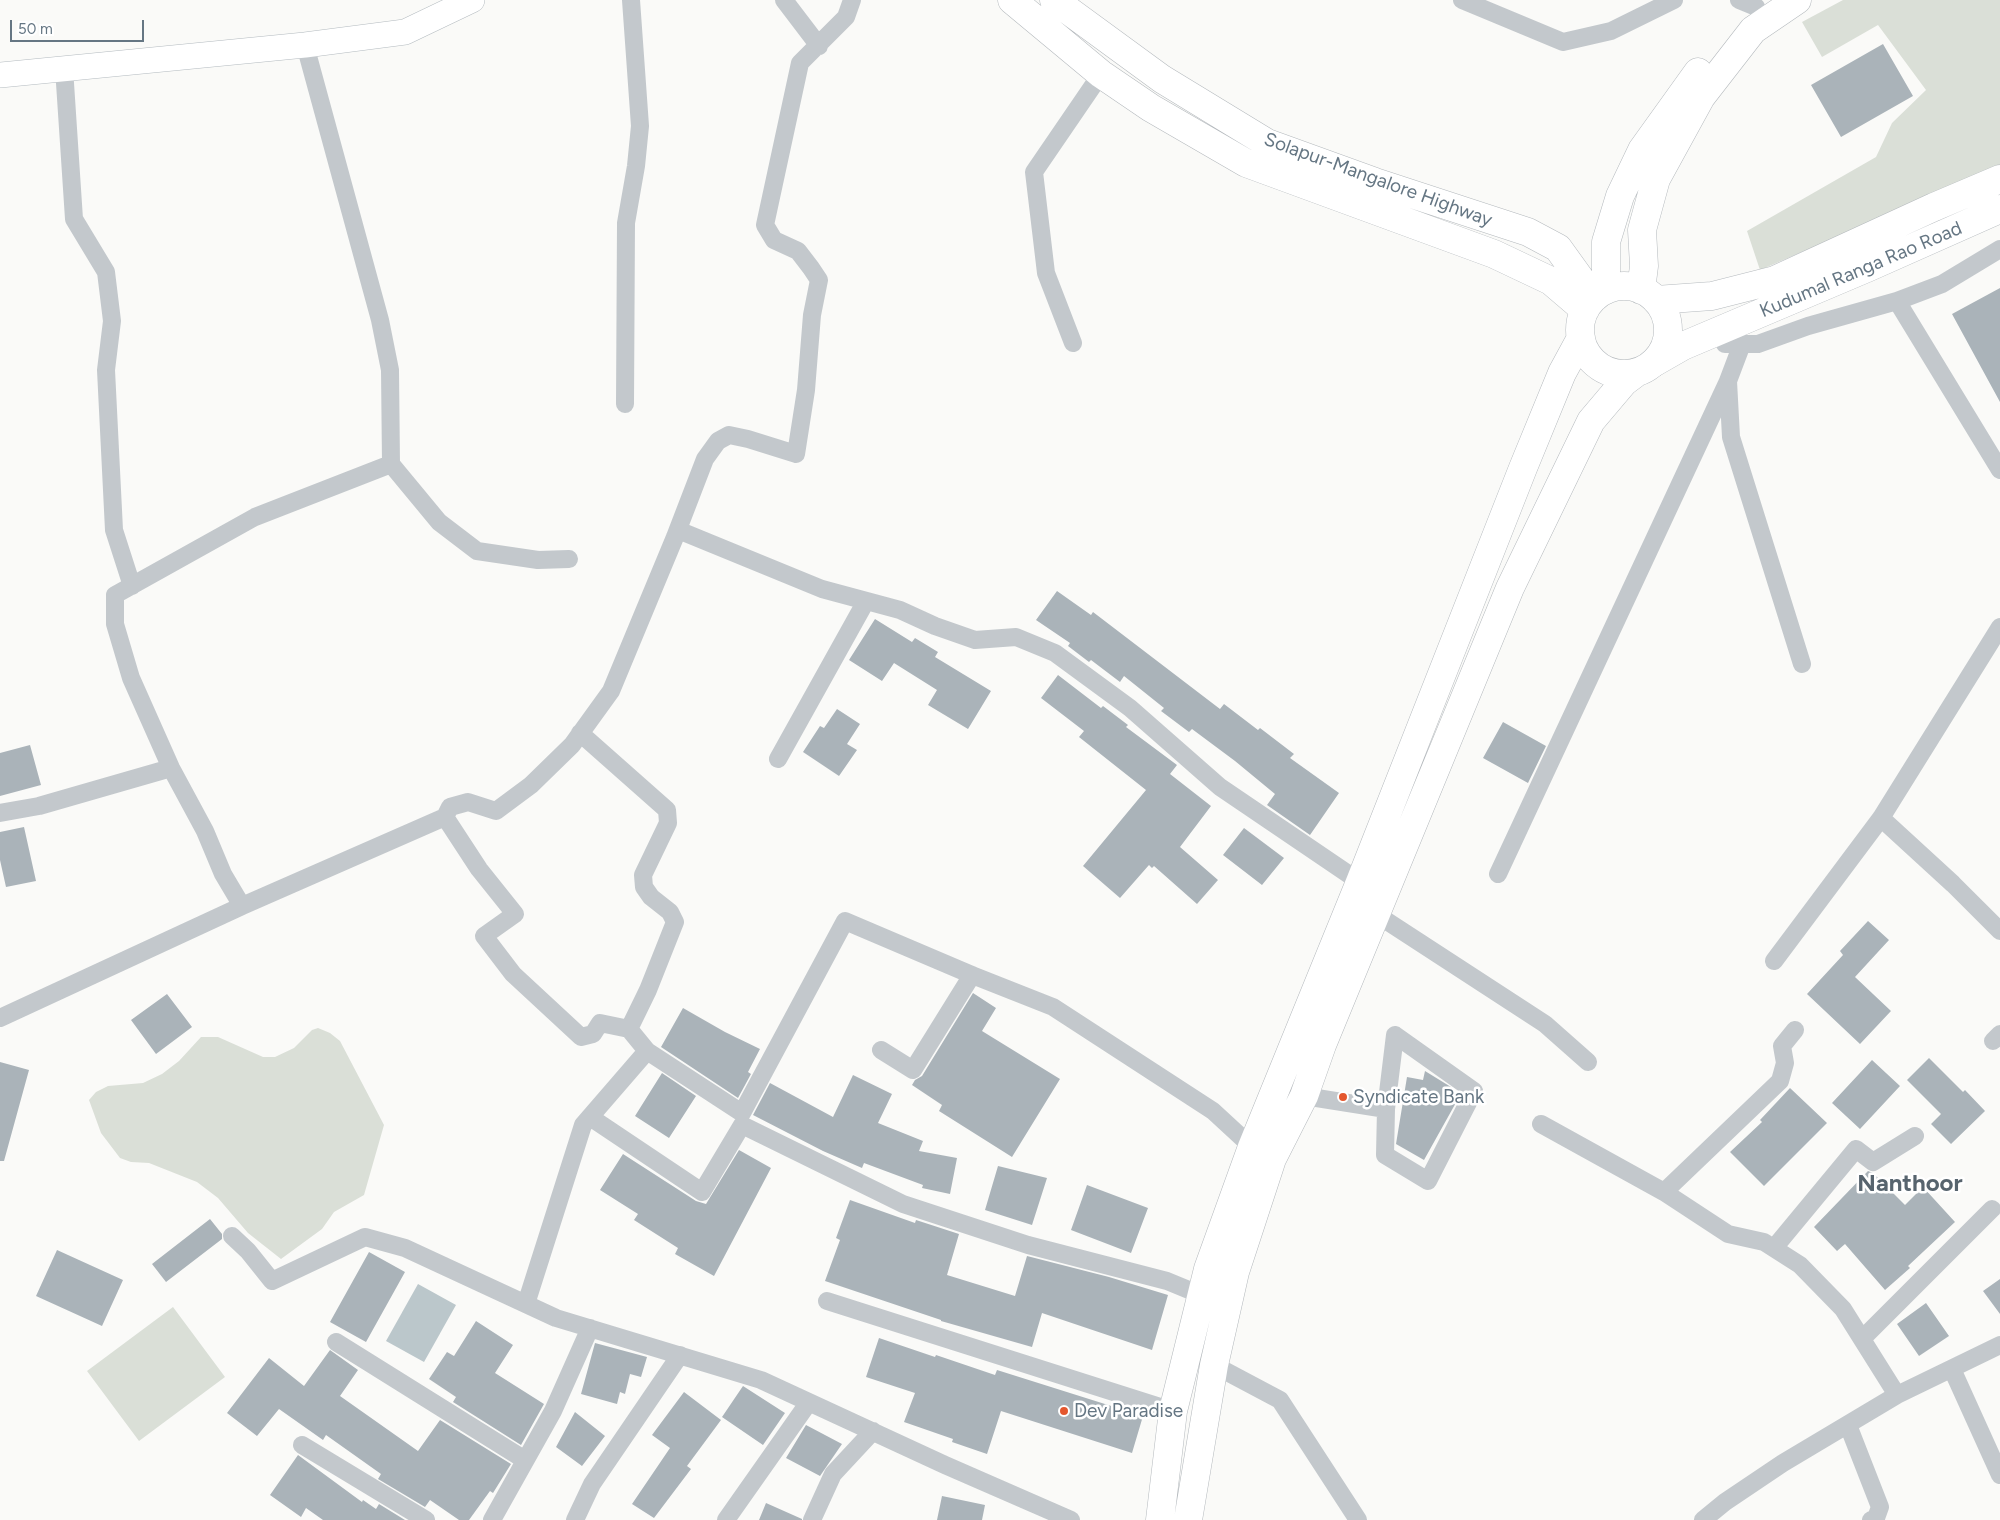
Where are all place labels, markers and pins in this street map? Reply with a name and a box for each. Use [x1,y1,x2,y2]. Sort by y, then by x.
place label: Syndicate Bank [1353,1086,1484,1108]
marker: Syndicate Bank [1337,1091,1349,1103]
place label: Dev Paradise [1074,1400,1183,1422]
marker: Dev Paradise [1058,1405,1070,1417]

